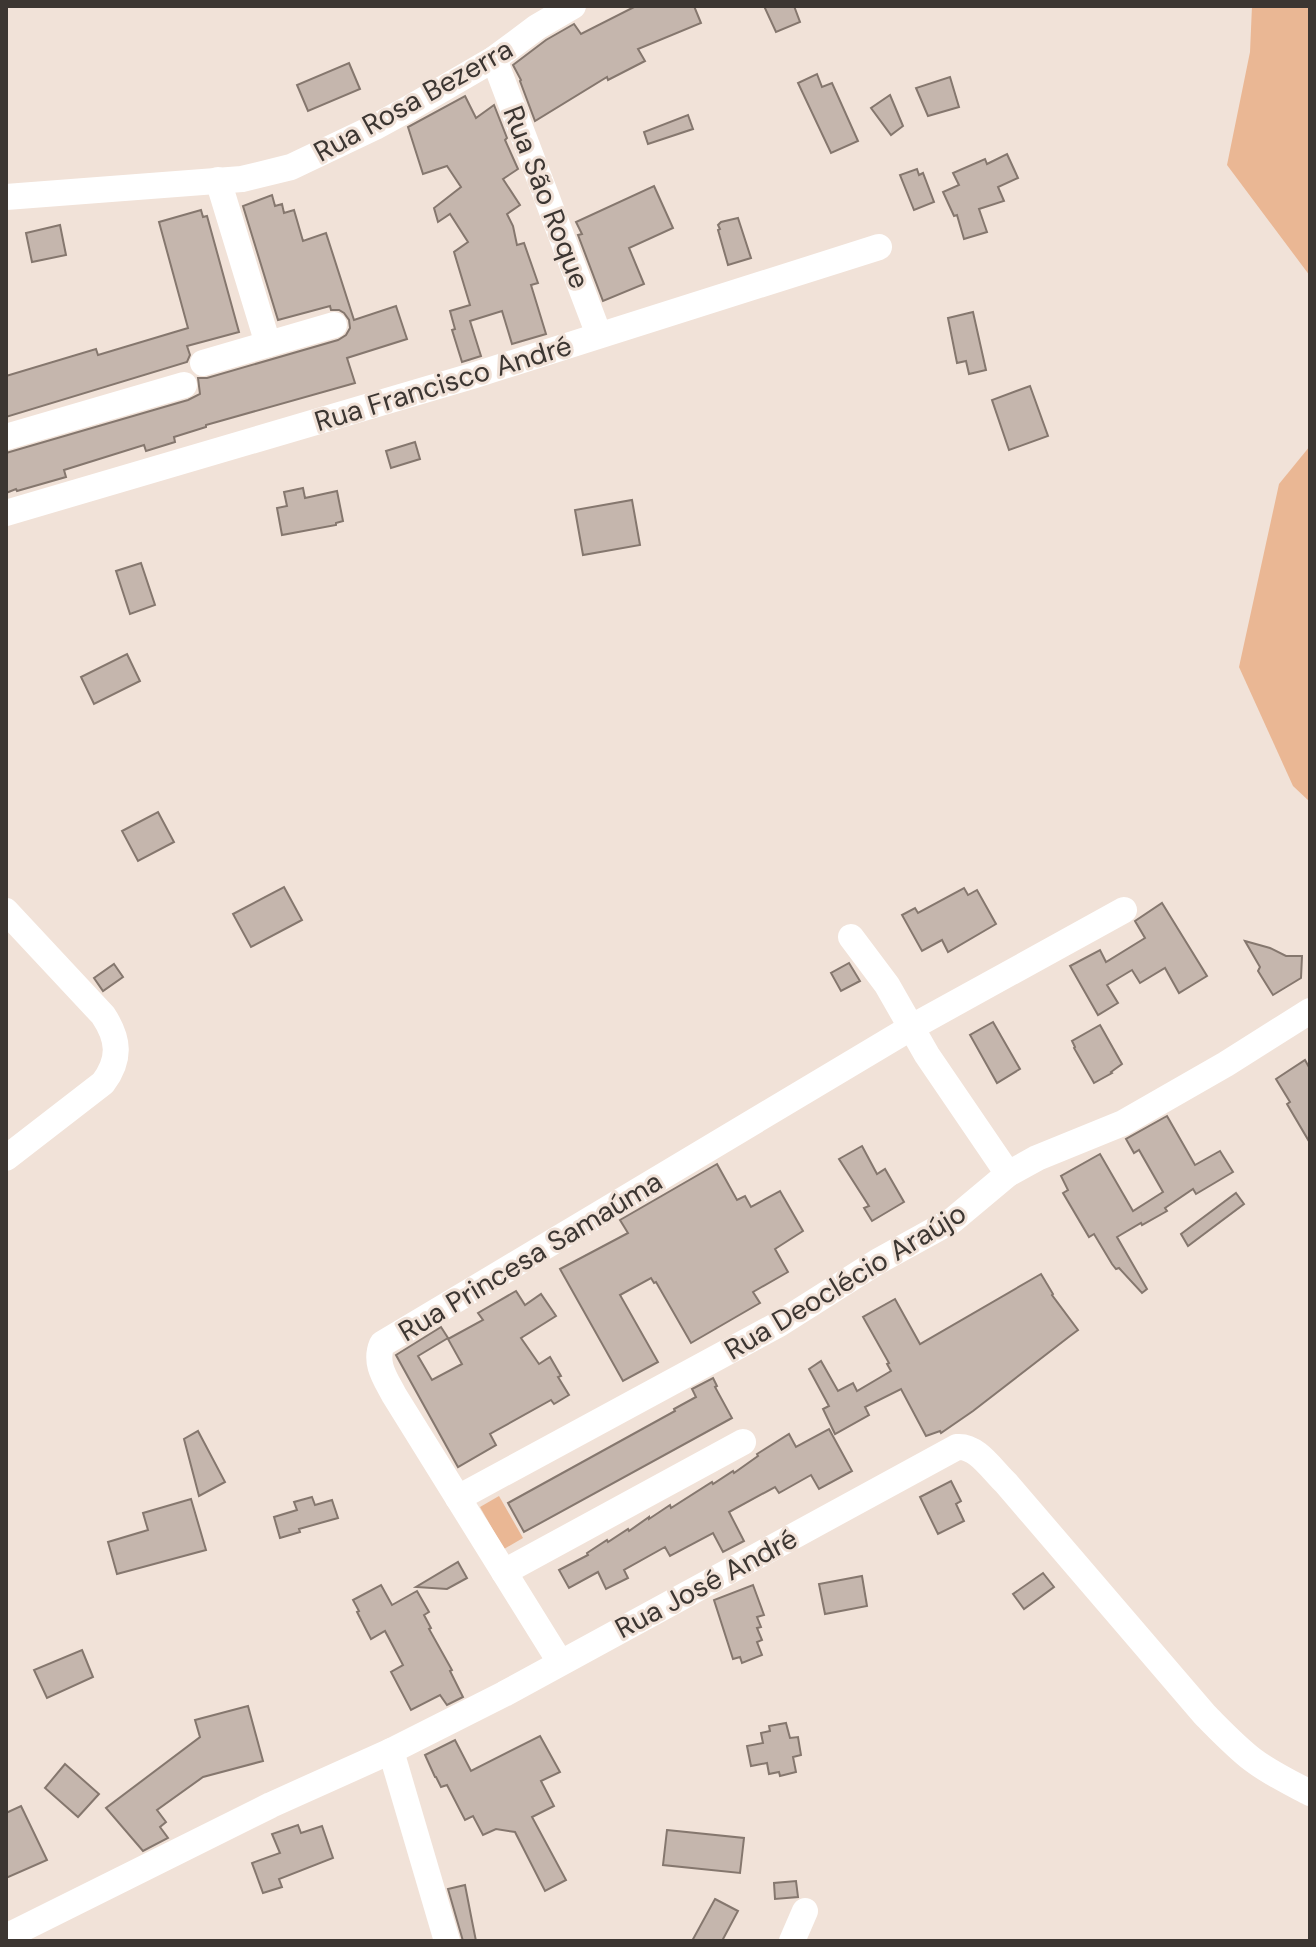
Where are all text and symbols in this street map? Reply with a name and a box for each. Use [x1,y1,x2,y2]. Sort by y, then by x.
street label: Rua Rosa Bezerra [307,30,519,170]
street label: Rua São Roque [495,101,598,294]
street label: Rua Francisco André [310,327,576,440]
street label: Rua Princesa Samaúma [392,1163,669,1350]
street label: Rua Deoclécio Araújo [718,1195,973,1368]
street label: Rua José André [609,1520,804,1647]

